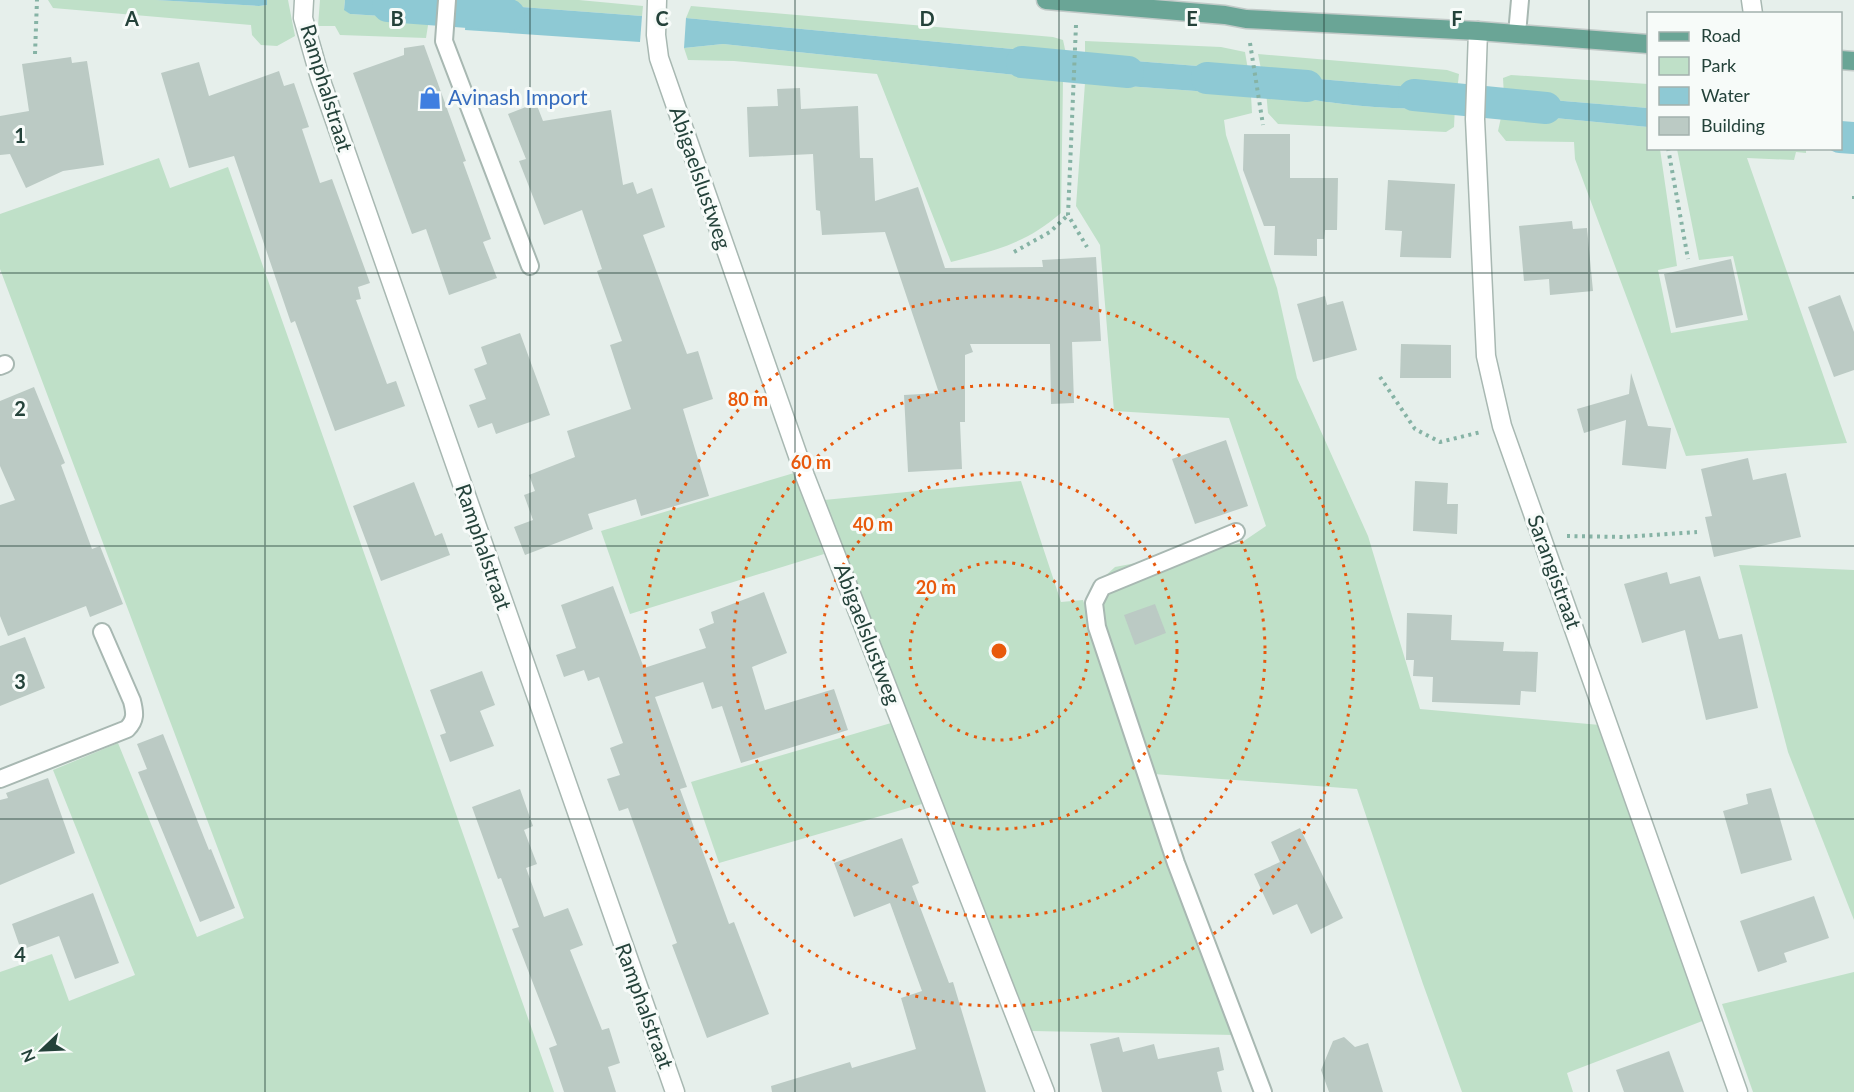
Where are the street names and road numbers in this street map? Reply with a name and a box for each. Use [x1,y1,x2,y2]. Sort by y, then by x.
street label: Ramphalstraat [296,21,359,155]
street label: Abigaelslustweg [665,103,738,252]
street label: Ramphalstraat [451,480,518,613]
street label: Sarangistraat [1523,511,1588,632]
street label: Abigaelslustweg [830,559,907,708]
street label: Ramphalstraat [611,939,680,1072]

